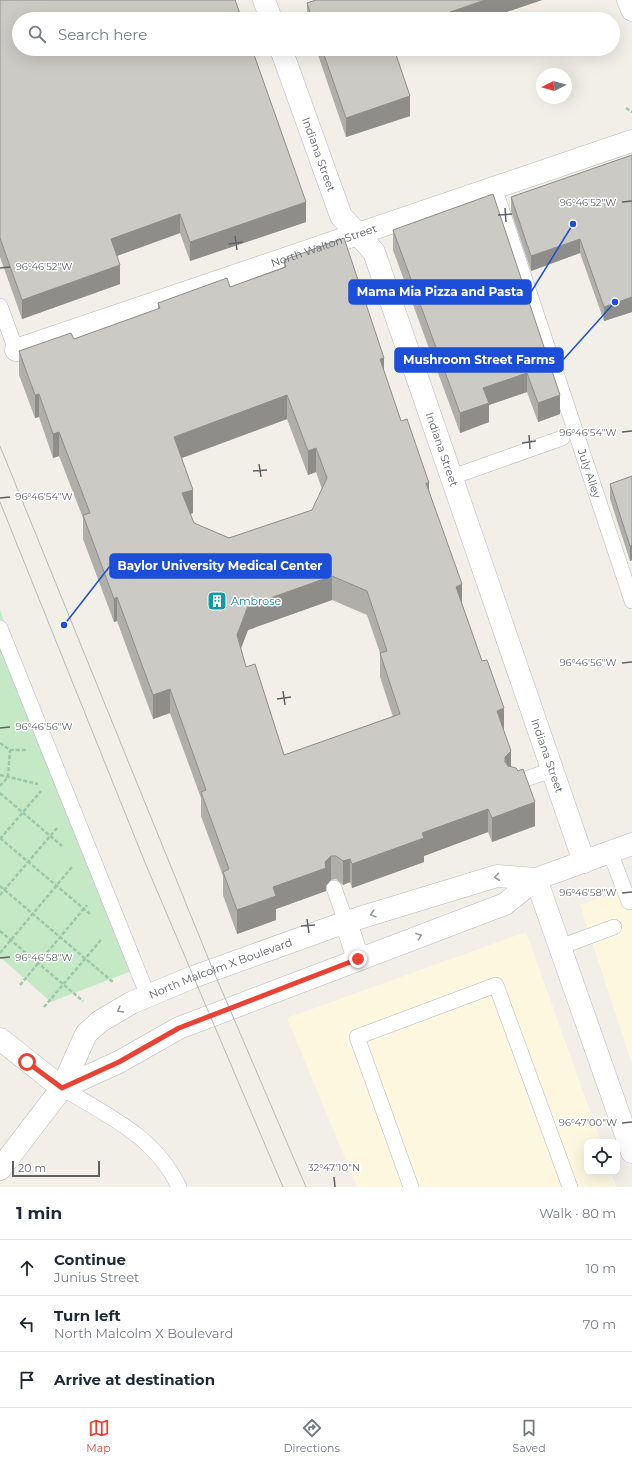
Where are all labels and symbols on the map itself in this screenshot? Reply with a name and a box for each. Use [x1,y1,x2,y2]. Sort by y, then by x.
north arrow [536,68,572,104]
street label: Indiana Street [299,115,339,194]
text: 96°46'52"W [560,196,616,209]
street label: North Walton Street [269,221,379,270]
text: 96°46'52"W [16,260,72,273]
callout: Mama Mia Pizza and Pasta [349,280,531,304]
text: Mama Mia Pizza and Pasta [357,284,523,299]
callout: Mushroom Street Farms [395,348,563,372]
text: Mushroom Street Farms [403,352,556,367]
street label: Indiana Street [423,410,461,489]
text: 96°46'54"W [559,426,617,439]
street label: July Alley [574,446,604,500]
text: 96°46'54"W [15,490,73,503]
callout: Baylor University Medical Center [110,554,331,578]
text: Baylor University Medical Center [118,558,322,573]
building icon: Ambrose [206,590,228,612]
place label: Ambrose [231,594,282,608]
text: 96°46'56"W [560,656,617,669]
street label: Indiana Street [528,717,567,795]
text: 96°46'56"W [16,720,73,733]
one-way arrow [494,873,500,882]
text: 96°46'58"W [559,886,617,899]
one-way arrow [369,909,376,918]
one-way arrow [416,932,423,941]
street label: North Malcolm X Boulevard [147,935,294,1002]
route end [349,950,367,968]
text: 96°46'58"W [15,951,73,964]
one-way arrow [117,1005,124,1012]
route start [18,1053,36,1071]
text: 96°47'00"W [559,1116,617,1129]
scale bar [12,1159,100,1178]
text: 32°47'10"N [308,1161,360,1174]

